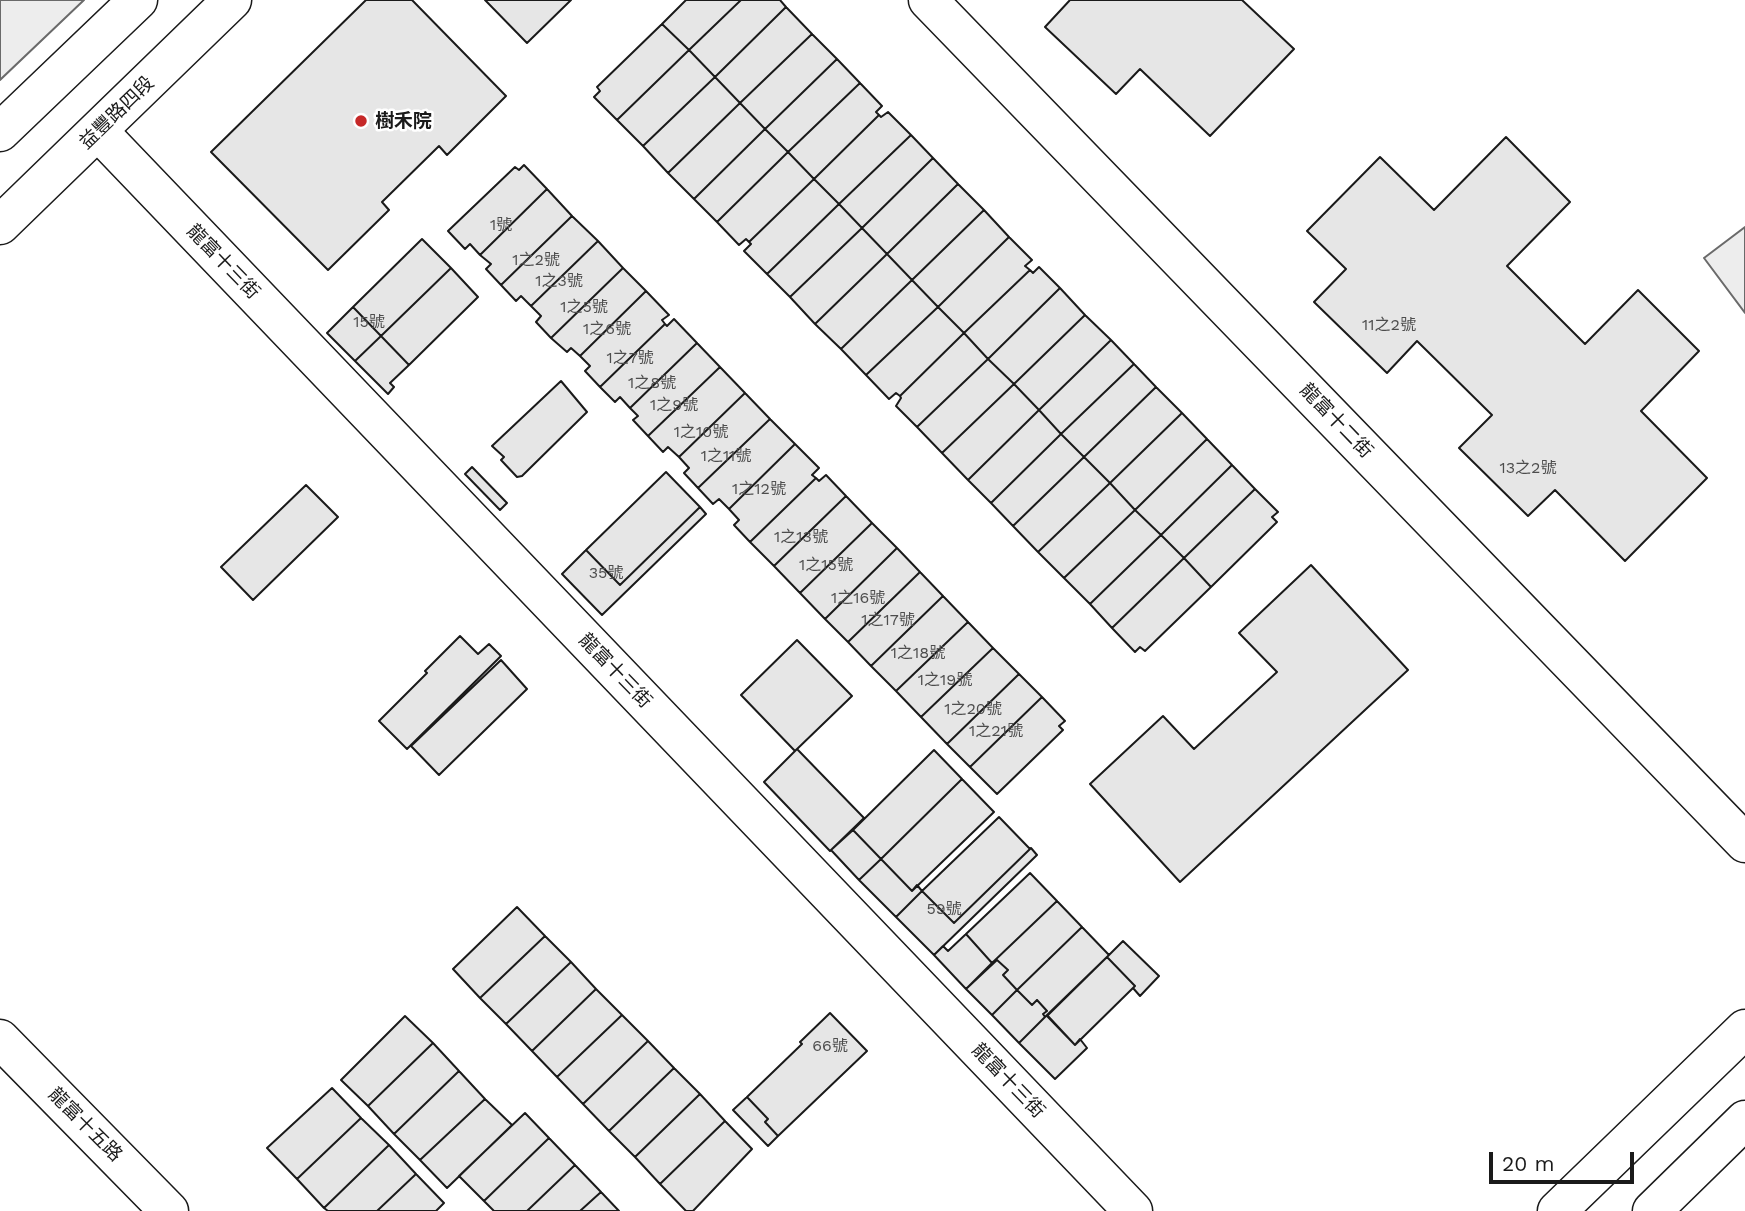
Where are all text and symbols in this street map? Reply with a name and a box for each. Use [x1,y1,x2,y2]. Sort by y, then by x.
street label: 益豐路四段 [75,72,159,154]
place label: 樹禾院 [375,110,432,132]
marker: 樹禾院 [353,113,369,129]
house number: 1號 [490,215,512,235]
street label: 龍富十三街 [182,220,264,304]
house number: 1之2號 [512,250,560,270]
house number: 1之3號 [535,271,583,291]
house number: 1之5號 [560,297,608,317]
house number: 15號 [353,312,385,332]
house number: 11之2號 [1362,315,1416,335]
house number: 1之6號 [583,319,631,339]
house number: 1之7號 [606,348,654,368]
house number: 1之8號 [628,373,676,393]
street label: 龍富十二街 [1295,379,1377,463]
house number: 1之9號 [650,395,698,415]
house number: 1之10號 [674,422,728,442]
house number: 1之11號 [701,446,751,466]
house number: 13之2號 [1500,458,1556,478]
house number: 1之12號 [732,479,786,499]
house number: 1之13號 [774,527,828,547]
house number: 1之15號 [799,555,853,575]
house number: 35號 [589,563,623,583]
house number: 1之16號 [831,588,885,608]
house number: 1之17號 [861,610,915,630]
street label: 龍富十三街 [574,629,656,713]
house number: 1之18號 [891,643,945,663]
house number: 1之19號 [918,670,972,690]
house number: 1之20號 [944,699,1002,719]
house number: 1之21號 [969,721,1023,741]
house number: 59號 [926,899,962,919]
house number: 66號 [812,1036,848,1056]
street label: 龍富十三街 [967,1039,1049,1123]
street label: 龍富十五路 [43,1083,127,1167]
scale bar [1493,1138,1638,1182]
text: 20 m [1502,1151,1554,1176]

